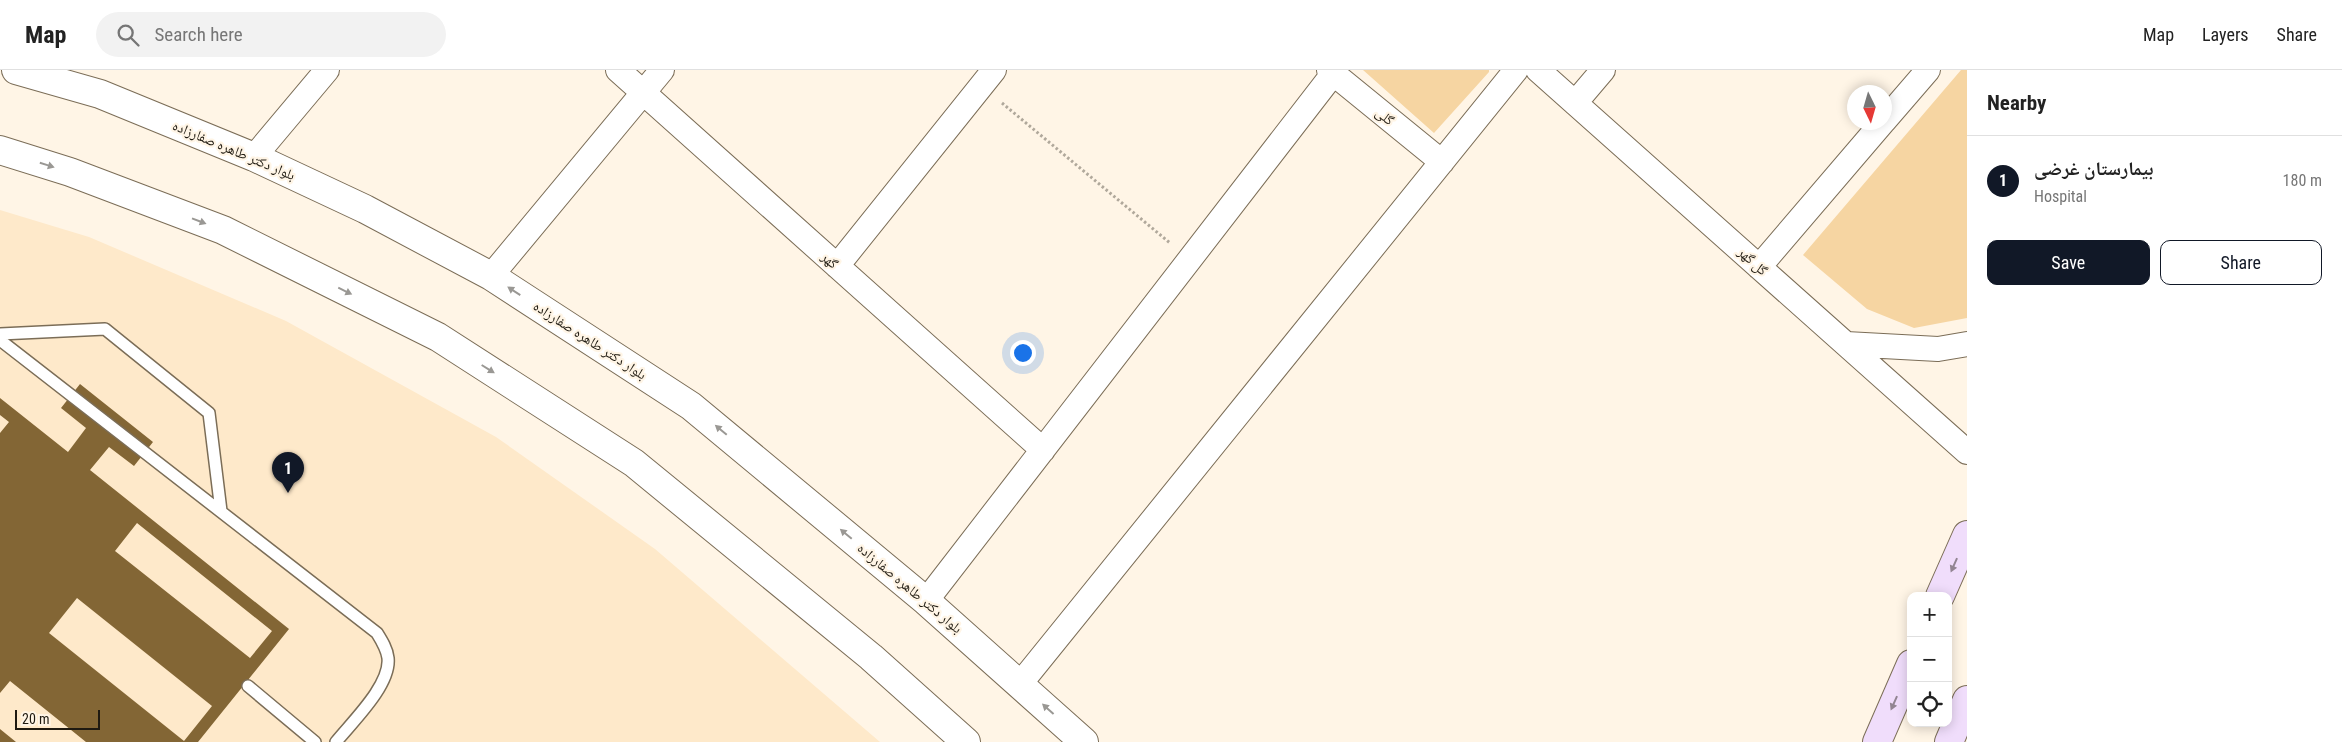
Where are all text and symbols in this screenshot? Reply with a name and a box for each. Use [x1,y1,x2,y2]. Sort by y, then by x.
search box [96,12,446,57]
text: Map [25,21,66,49]
icon: search [114,21,142,49]
text: Search here [154,23,243,46]
text: Map [2143,24,2174,45]
text: Layers [2202,24,2249,45]
text: Share [2277,24,2317,45]
north arrow [1847,85,1892,130]
text: Nearby [1987,91,2046,115]
street label: گلی [1372,104,1398,129]
street label: بلوار دکتر طاهره صفارزاده [170,117,298,184]
text: بیمارستان غرضی [2034,157,2154,180]
one-way arrow [39,162,54,169]
text: 1 [1999,171,2007,190]
text: 180 m [2283,171,2322,190]
text: Hospital [2034,187,2087,206]
one-way arrow [192,217,207,225]
button: Save [1987,240,2150,285]
button: Share [2160,240,2322,285]
street label: گل گهر [1734,243,1771,279]
street label: گهر [817,248,842,272]
one-way arrow [507,286,521,295]
one-way arrow [338,287,353,295]
street label: بلوار دکتر طاهره صفارزاده [530,298,650,383]
your location [1010,340,1036,366]
one-way arrow [481,365,494,374]
one-way arrow [715,425,728,436]
pin: 1 [272,452,304,493]
one-way arrow [840,529,853,540]
street label: بلوار دکتر طاهره صفارزاده [854,540,966,637]
one-way arrow [1949,558,1957,572]
map controls [1907,592,1952,727]
button: + [1907,592,1952,637]
button: − [1907,637,1952,682]
button: locate [1907,682,1952,727]
one-way arrow [1889,696,1897,710]
one-way arrow [1043,703,1055,715]
scale bar [15,707,100,730]
text: 20 m [22,711,50,727]

